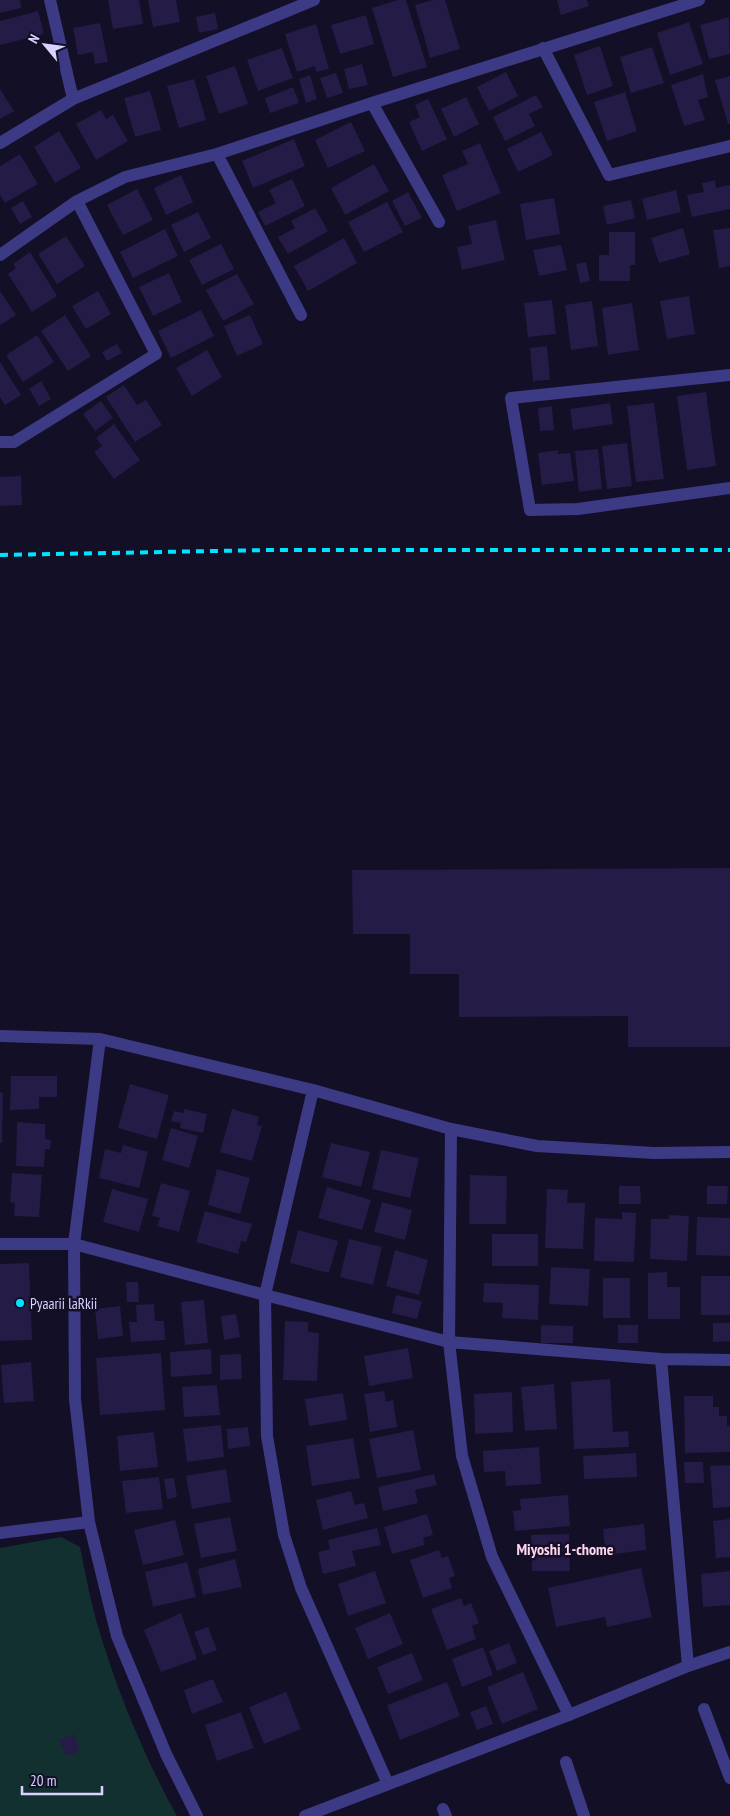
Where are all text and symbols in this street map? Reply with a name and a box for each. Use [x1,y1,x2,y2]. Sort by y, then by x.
north arrow [20,20,70,70]
text: N [24,31,43,46]
place label: Pyaarii laRkii [30,1294,97,1313]
marker: Pyaarii laRkii [14,1297,26,1309]
district label: Miyoshi 1-chome [516,1539,614,1559]
scale bar [22,1764,102,1796]
text: 20 m [30,1771,56,1790]

